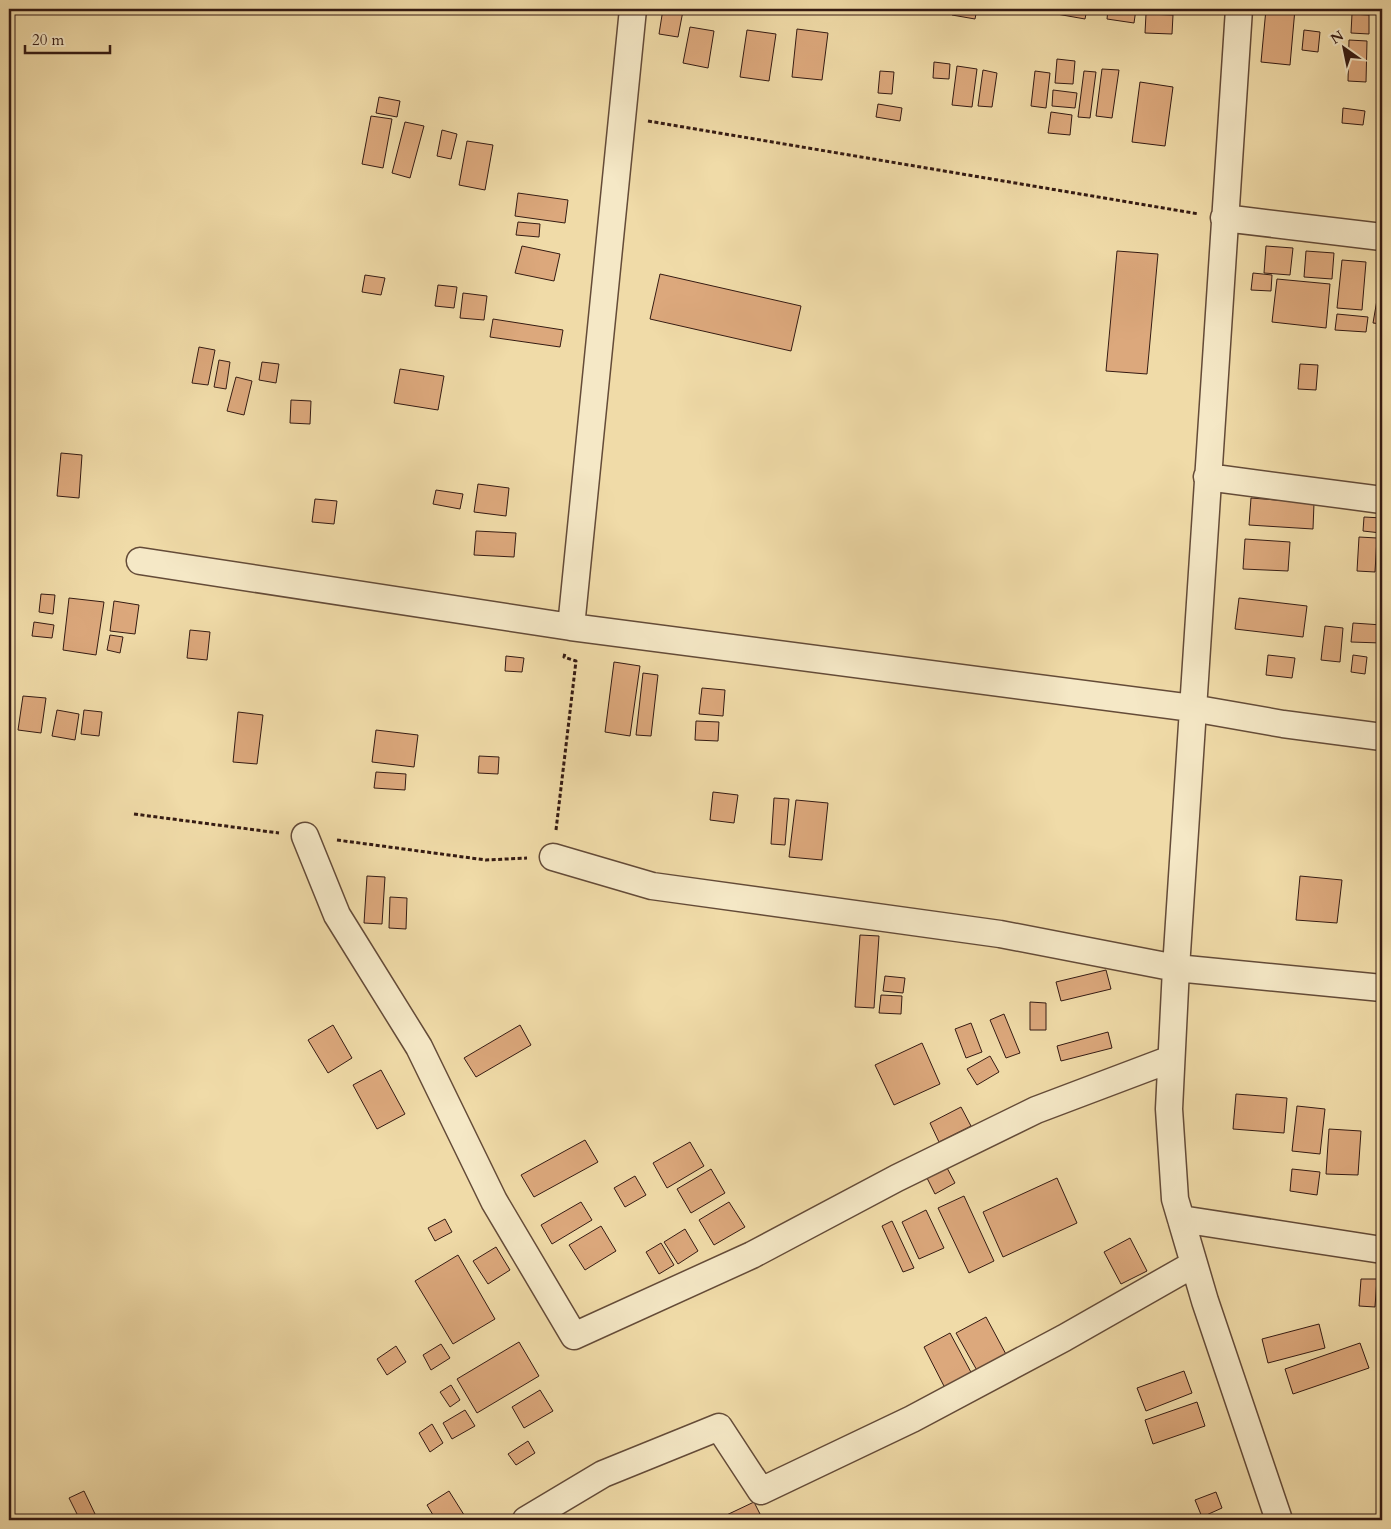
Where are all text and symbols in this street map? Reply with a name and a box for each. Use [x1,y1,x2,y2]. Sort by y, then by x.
scale bar [25,22,110,54]
north arrow [1318,22,1368,72]
text: N [1327,26,1347,49]
text: 20 m [32,30,64,50]

